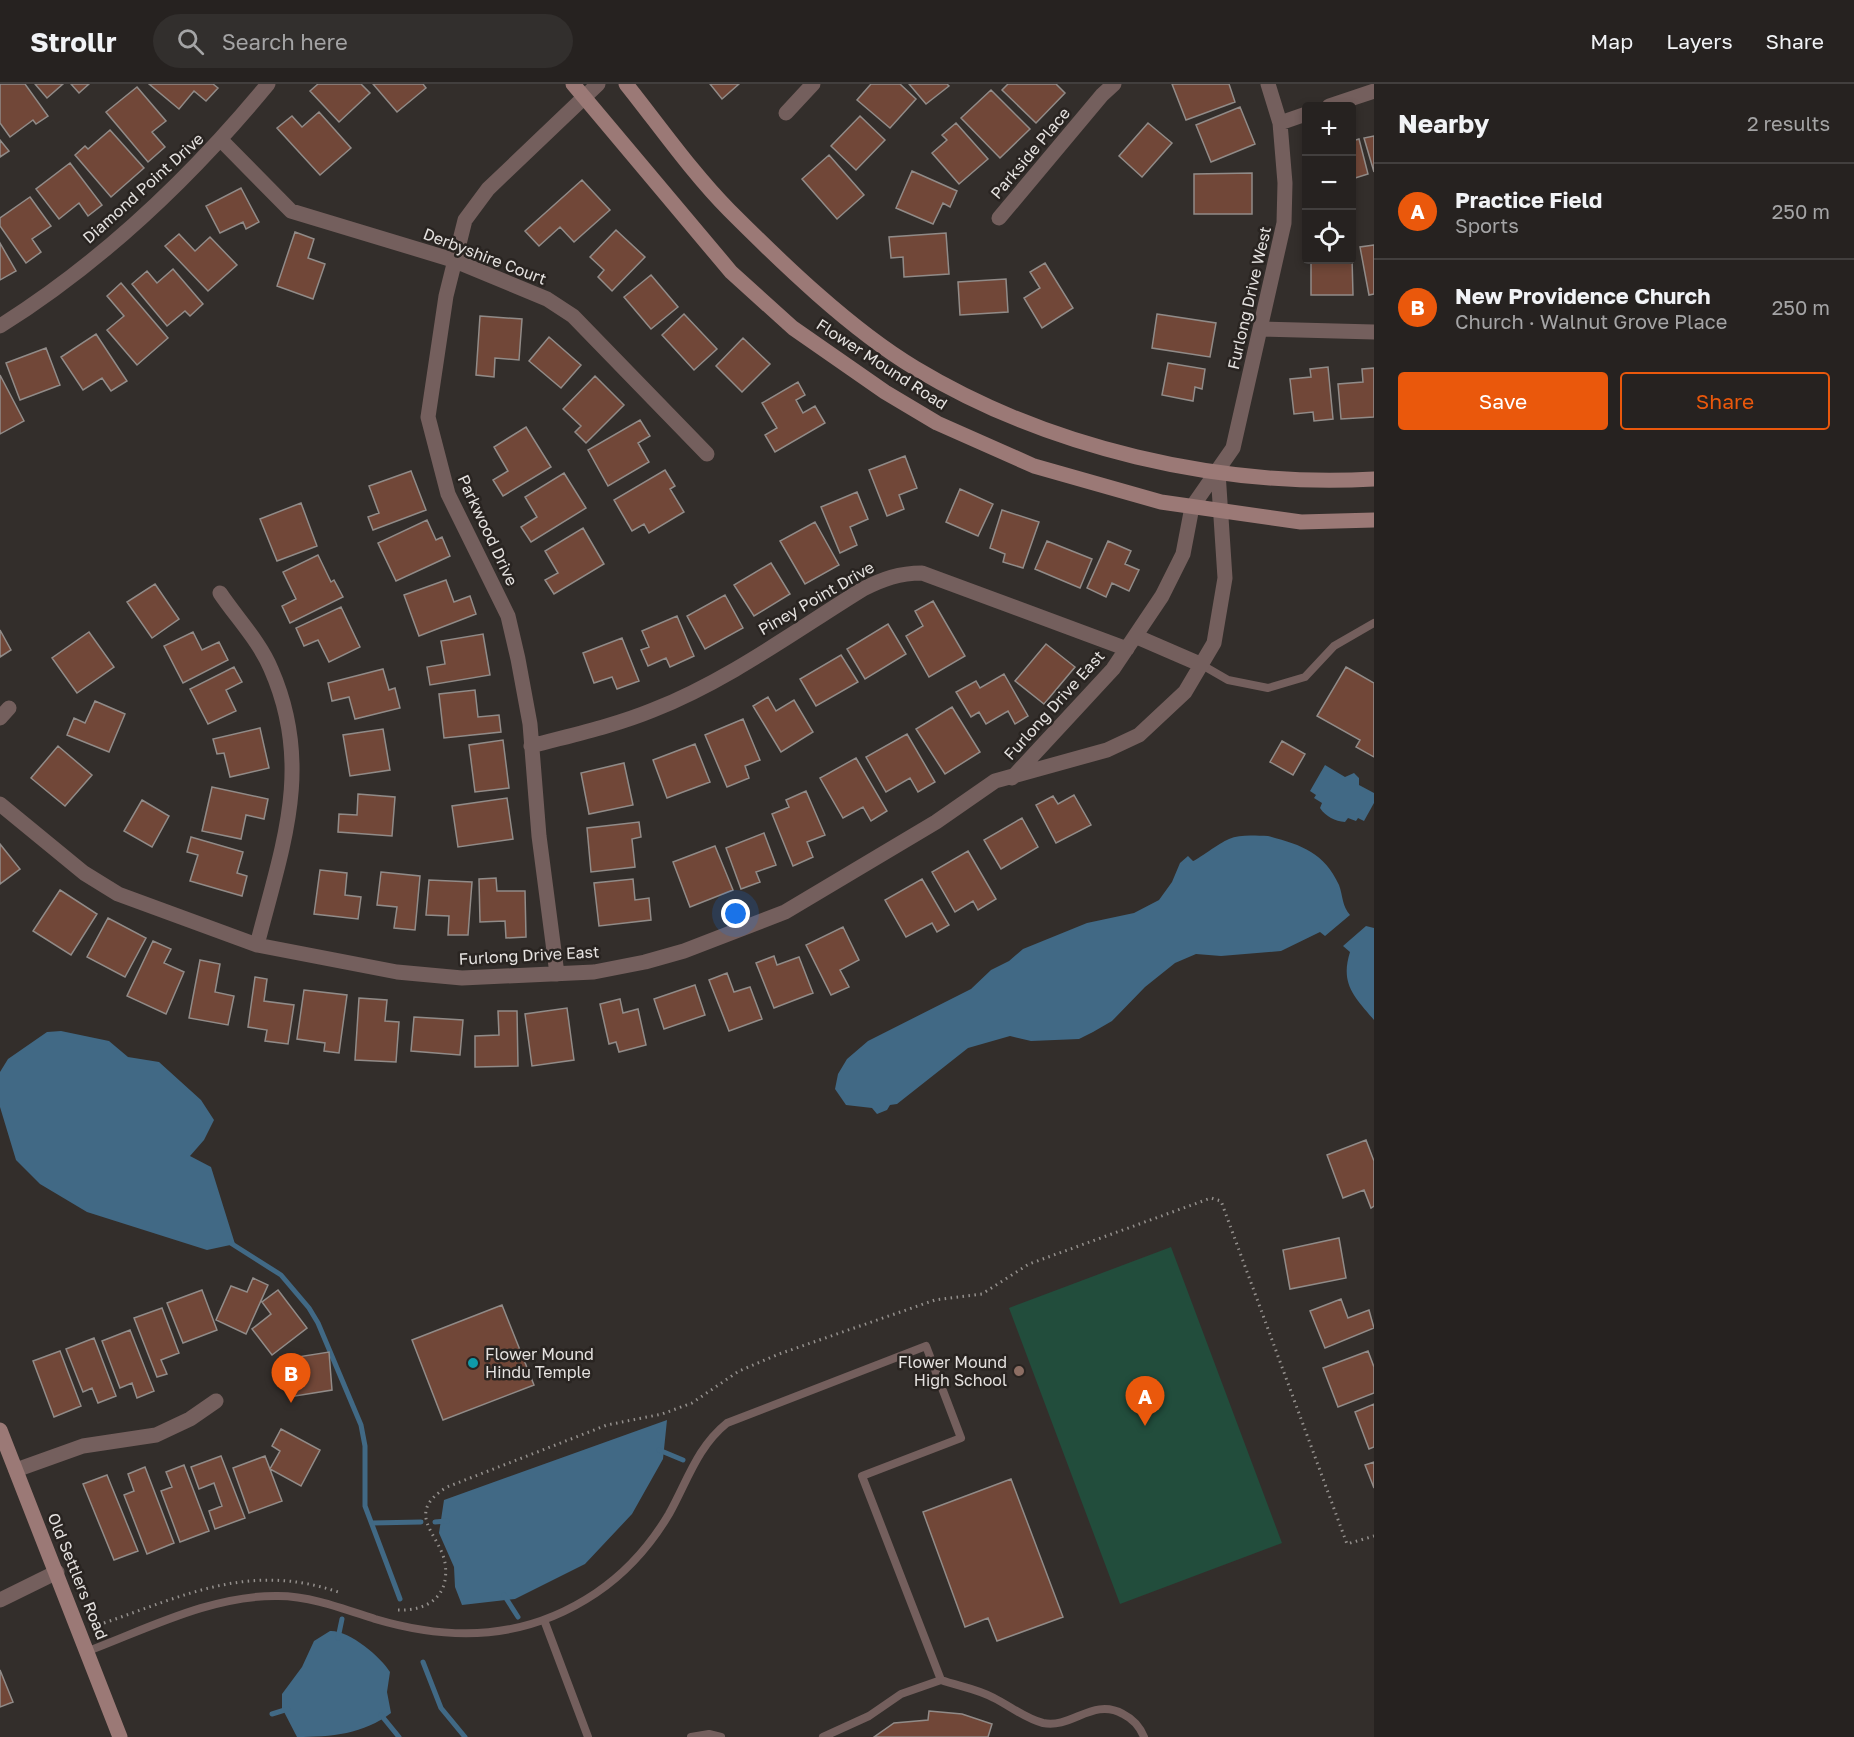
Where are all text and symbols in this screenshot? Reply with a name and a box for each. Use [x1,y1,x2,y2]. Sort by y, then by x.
search box [153,14,573,68]
text: Strollr [30,25,117,58]
icon: search [174,25,207,58]
text: Search here [222,28,348,55]
text: Map [1590,28,1633,54]
text: Layers [1666,28,1733,54]
text: Share [1766,28,1824,54]
map controls [1302,102,1356,264]
button: + [1302,102,1356,156]
street label: Parkside Place [986,103,1074,203]
text: Nearby [1398,108,1489,139]
text: 2 results [1747,111,1830,135]
street label: Diamond Point Drive [78,128,208,248]
button: − [1302,156,1356,210]
text: Practice Field [1455,186,1602,213]
text: A [1410,199,1425,223]
text: 250 m [1772,199,1830,223]
button: locate [1302,210,1356,264]
text: Sports [1455,213,1519,237]
street label: Derbyshire Court [421,223,549,289]
street label: Furlong Drive West [1223,225,1275,371]
text: New Providence Church [1455,282,1711,309]
text: B [1410,295,1425,319]
text: 250 m [1772,295,1830,319]
text: Church · Walnut Grove Place [1455,309,1727,333]
street label: Flower Mound Road [813,314,951,414]
button: Save [1398,372,1608,430]
button: Share [1620,372,1830,430]
street label: Parkwood Drive [454,471,522,589]
street label: Piney Point Drive [755,557,877,639]
street label: Furlong Drive East [999,646,1109,764]
your location [721,899,750,928]
street label: Furlong Drive East [458,941,600,969]
place label: Flower Mound Hindu Temple [485,1344,594,1382]
place label: Flower Mound High School [898,1352,1007,1390]
pin: B [272,1354,310,1403]
marker: Flower Mound Hindu Temple [466,1356,480,1370]
marker: Flower Mound High School [1012,1364,1026,1378]
pin: A [1126,1376,1164,1426]
street label: Old Settlers Road [43,1510,113,1642]

